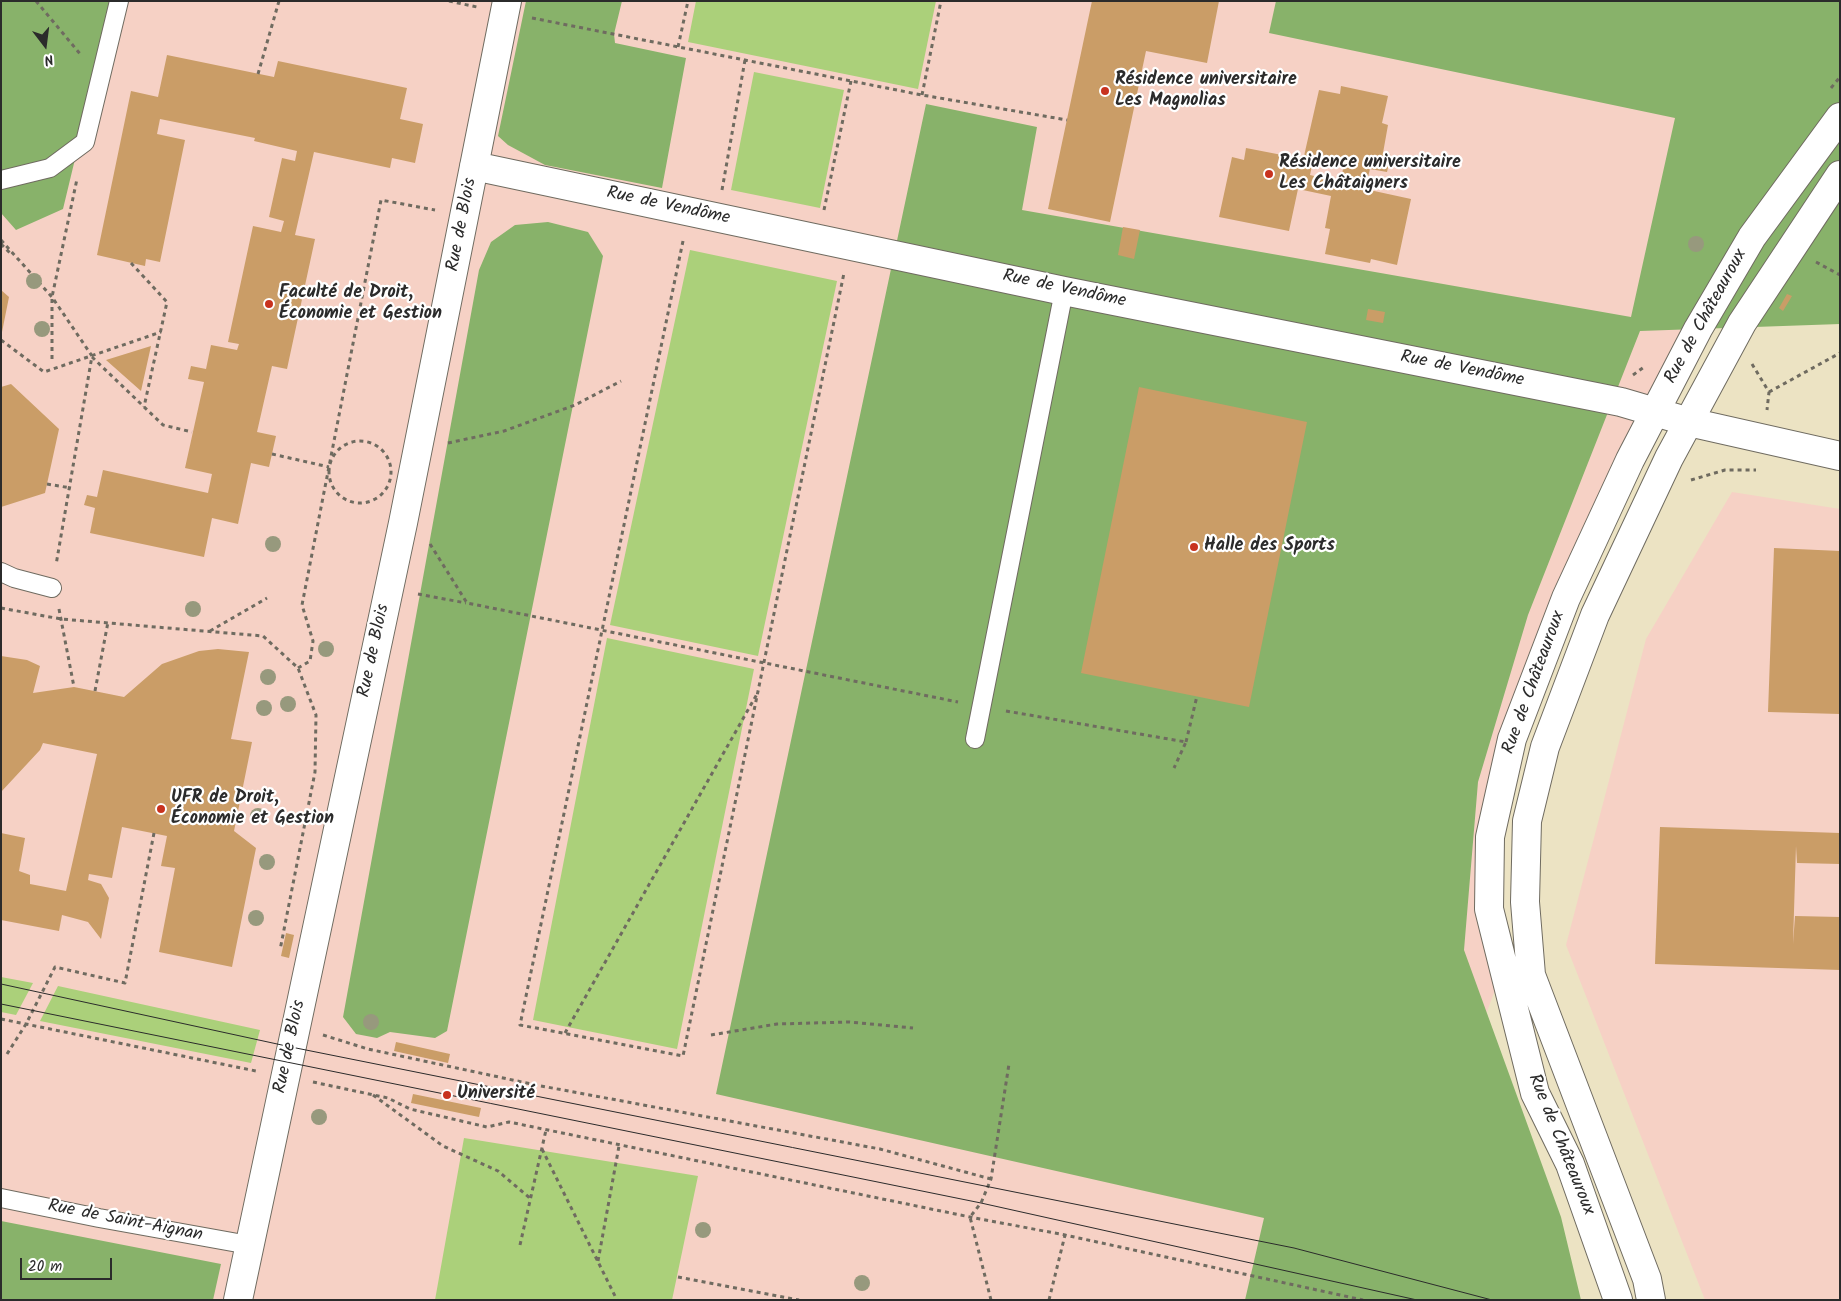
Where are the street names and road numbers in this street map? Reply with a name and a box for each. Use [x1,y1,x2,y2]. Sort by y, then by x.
street label: Rue de Blois [443,176,483,274]
street label: Rue de Vendôme [604,183,732,231]
street label: Rue de Châteauroux [1661,246,1753,388]
street label: Rue de Vendôme [1000,266,1128,314]
street label: Rue de Vendôme [1398,347,1526,393]
street label: Rue de Blois [355,602,395,700]
street label: Rue de Châteauroux [1499,609,1571,757]
street label: Rue de Blois [271,998,311,1096]
street label: Rue de Châteauroux [1522,1071,1598,1219]
street label: Rue de Saint-Aignan [46,1196,204,1248]

